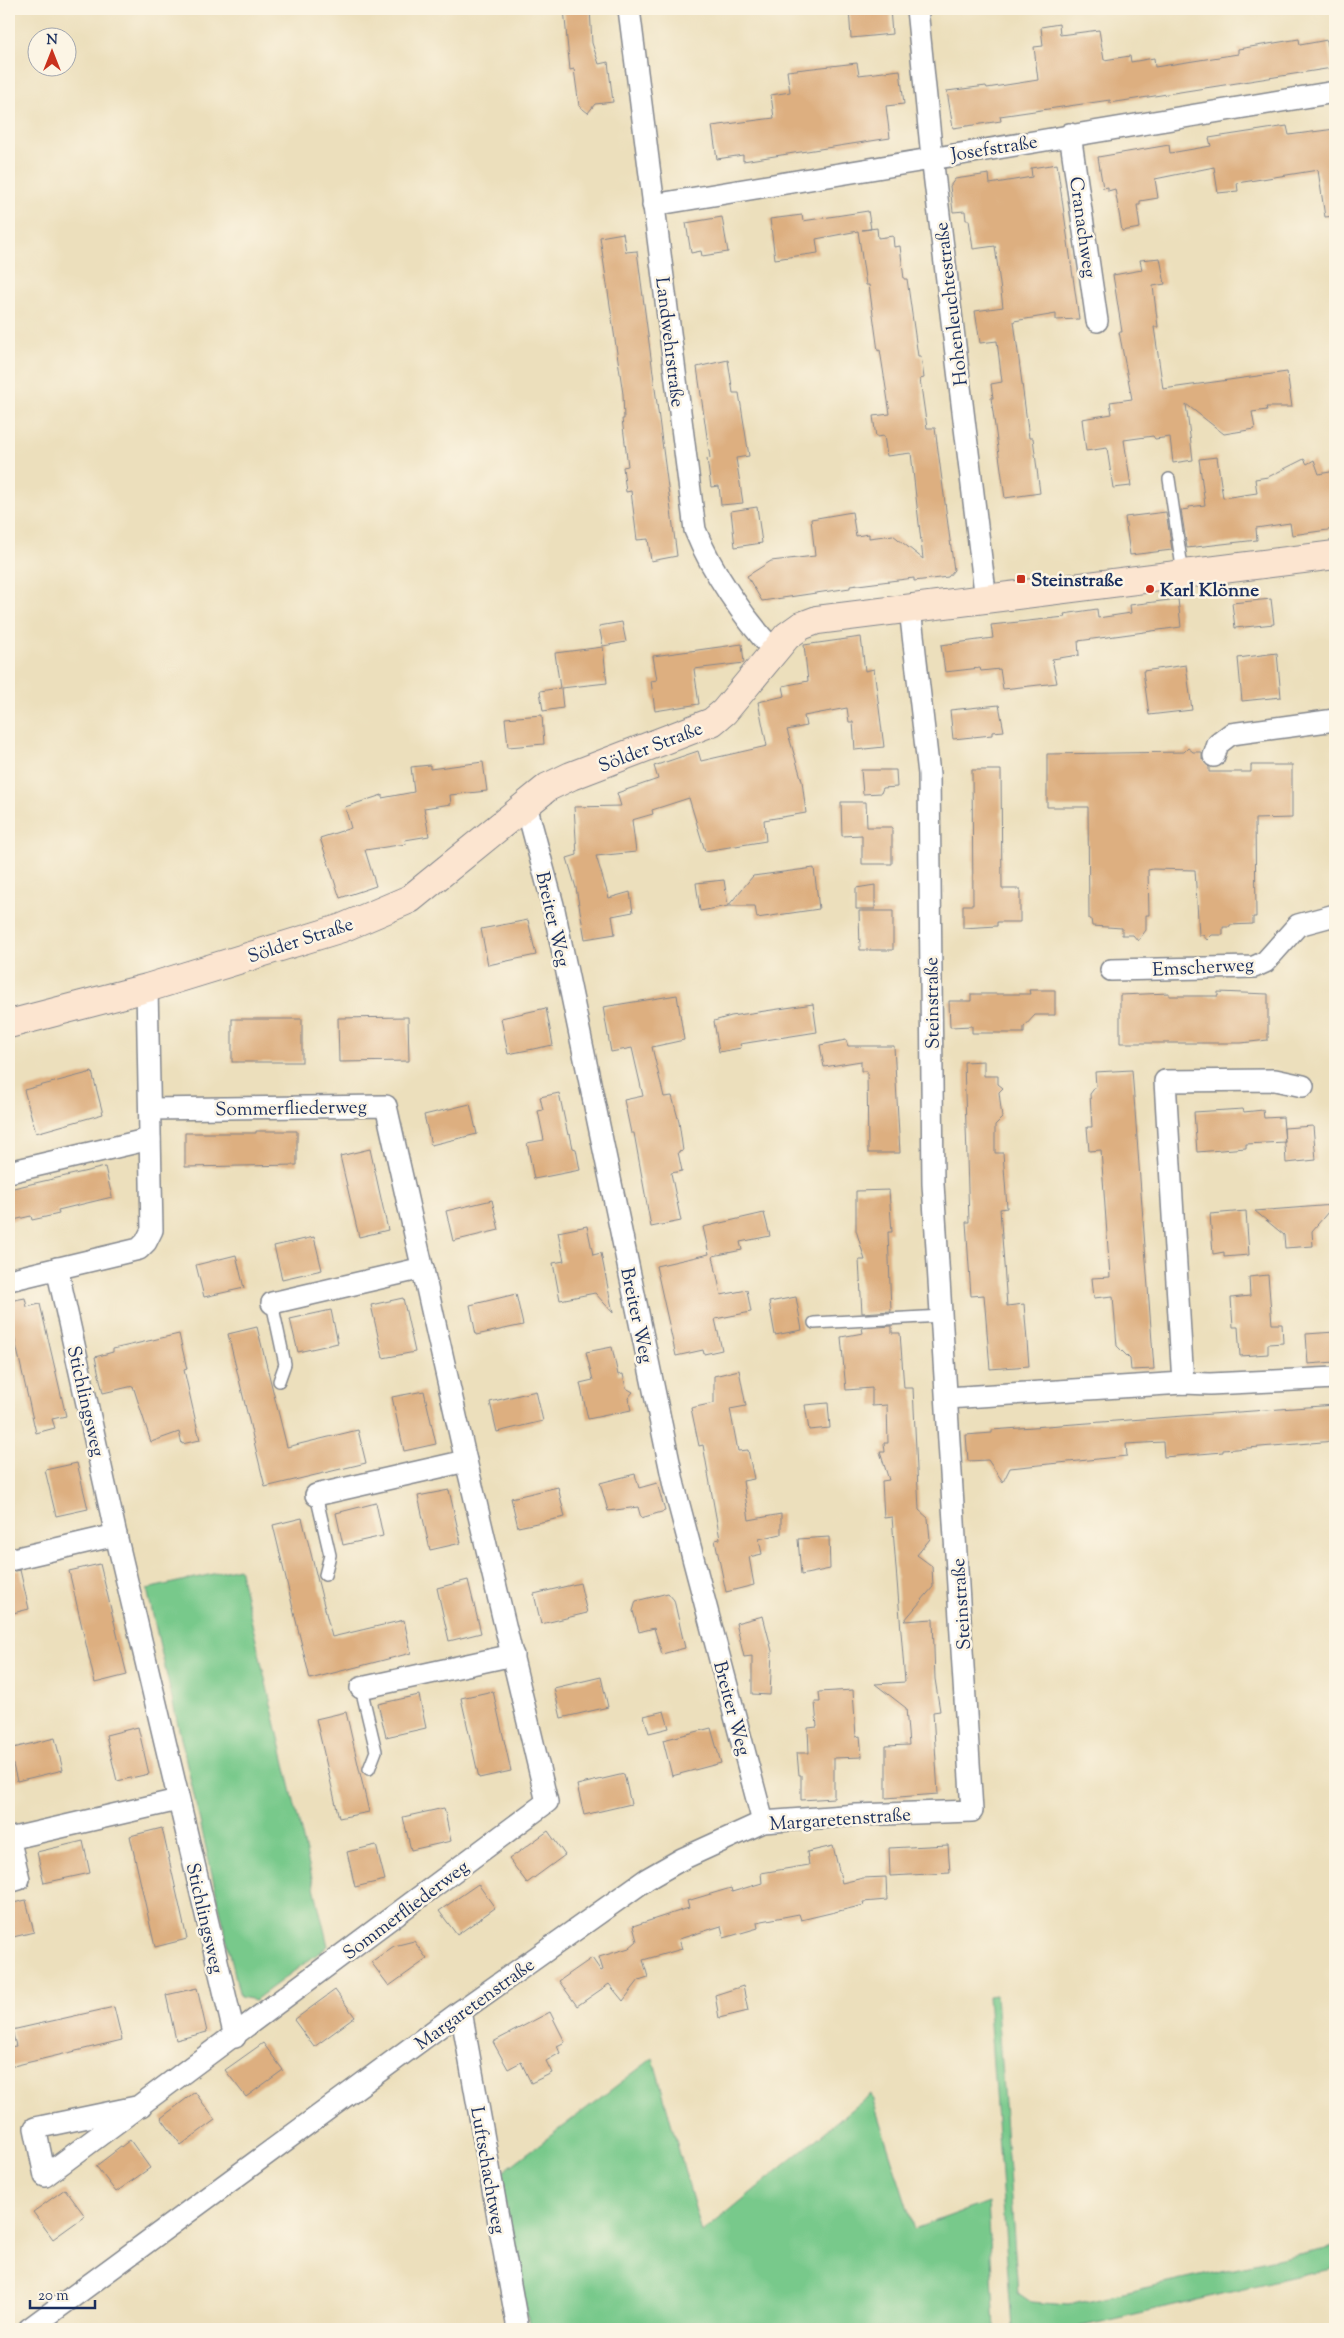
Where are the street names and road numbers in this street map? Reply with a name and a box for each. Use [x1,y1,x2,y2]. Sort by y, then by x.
street label: Josefstraße [948,129,1040,170]
street label: Cranachweg [1061,175,1102,280]
street label: Hohenleuchtestraße [929,220,976,387]
street label: Landwehrstraße [647,276,690,409]
street label: Sölder Straße [595,716,707,781]
street label: Breiter Weg [527,869,576,970]
street label: Sölder Straße [244,912,357,971]
street label: Emscherweg [1152,952,1255,985]
street label: Steinstraße [919,957,948,1049]
street label: Sommerfliederweg [215,1095,367,1124]
street label: Breiter Weg [612,1265,659,1366]
street label: Stichlingsweg [59,1343,110,1460]
street label: Steinstraße [946,1557,979,1651]
street label: Breiter Weg [705,1658,756,1759]
street label: Margaretenstraße [768,1802,912,1839]
street label: Sommerfliederweg [338,1855,475,1967]
street label: Stichlingsweg [178,1860,229,1977]
street label: Margaretenstraße [410,1952,541,2058]
street label: Luftschachtweg [462,2105,511,2236]

